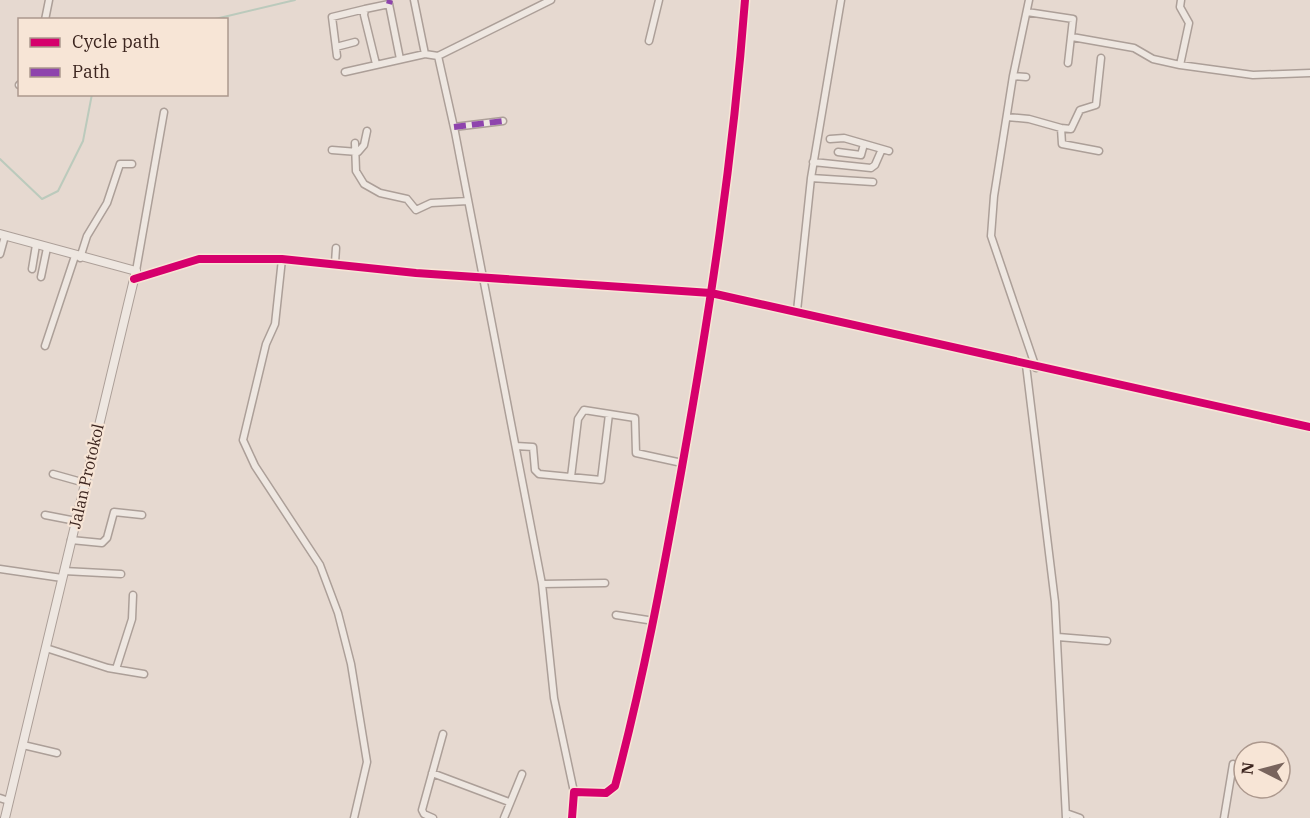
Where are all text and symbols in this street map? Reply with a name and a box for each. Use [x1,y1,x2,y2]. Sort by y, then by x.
legend [18,18,228,96]
text: Cycle path [72,30,160,53]
text: Path [72,60,110,83]
street label: Jalan Protokol [64,421,108,530]
north arrow [1232,740,1292,800]
text: N [1236,761,1258,776]

